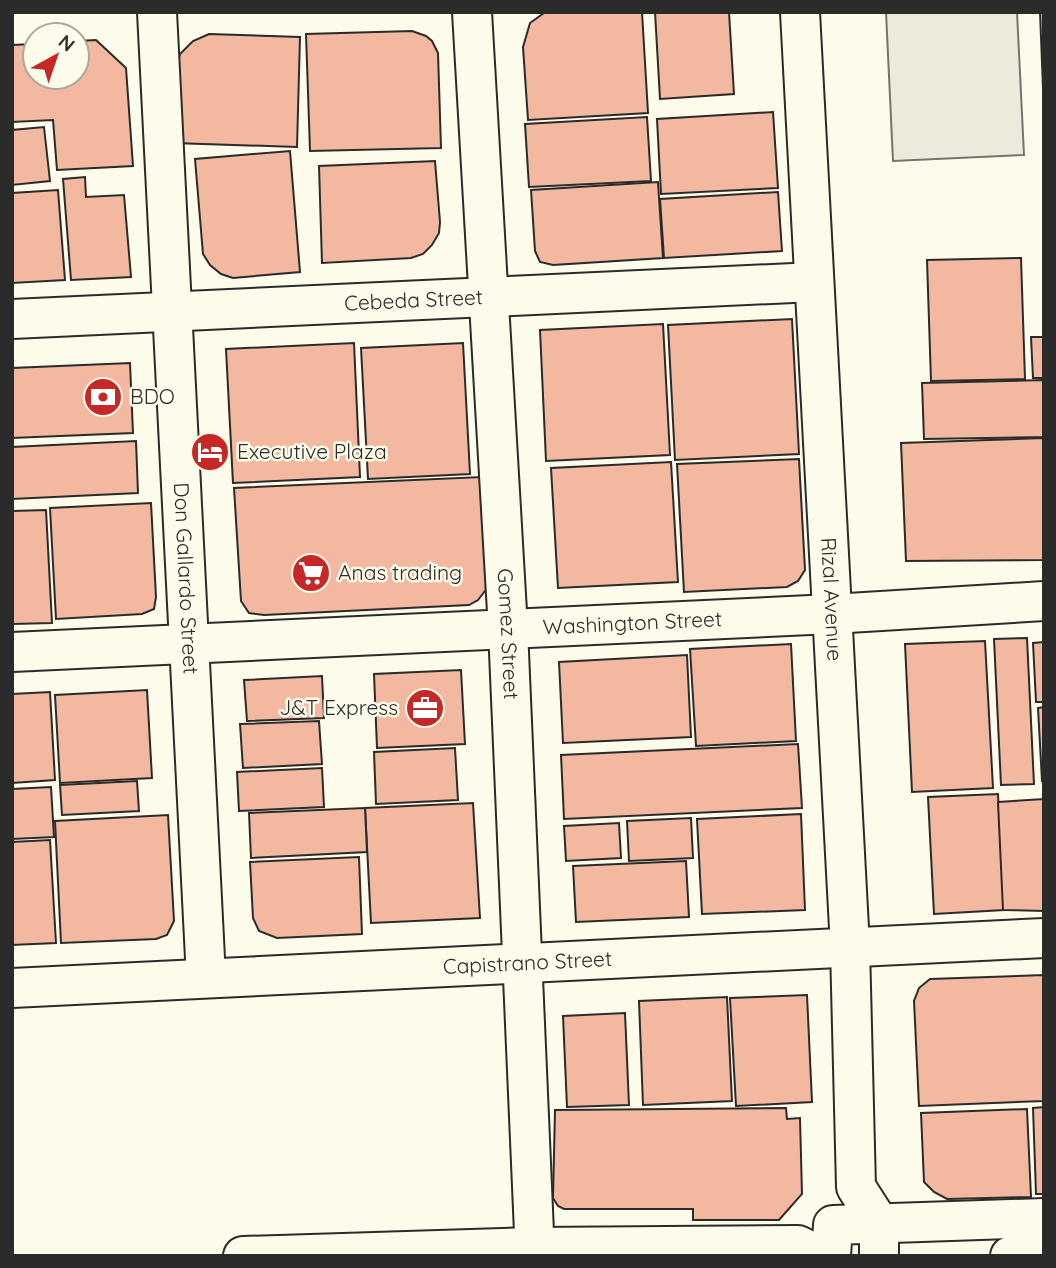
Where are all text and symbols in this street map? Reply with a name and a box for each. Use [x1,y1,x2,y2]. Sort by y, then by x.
north arrow [21,21,91,91]
text: N [54,29,80,57]
street label: Cebeda Street [344,283,483,316]
bank icon: BDO [82,376,124,418]
place label: BDO [130,383,175,409]
hotel icon: Executive Plaza [189,431,231,473]
place label: Executive Plaza [237,438,387,464]
street label: Don Gallardo Street [169,482,205,675]
street label: Rizal Avenue [816,537,849,662]
supermarket icon: Anas trading [290,552,332,594]
place label: Anas trading [338,559,462,585]
street label: Gomez Street [492,567,525,700]
street label: Washington Street [542,605,722,639]
office icon: J&T Express [404,687,446,729]
place label: J&T Express [279,694,398,720]
street label: Capistrano Street [442,945,613,979]

